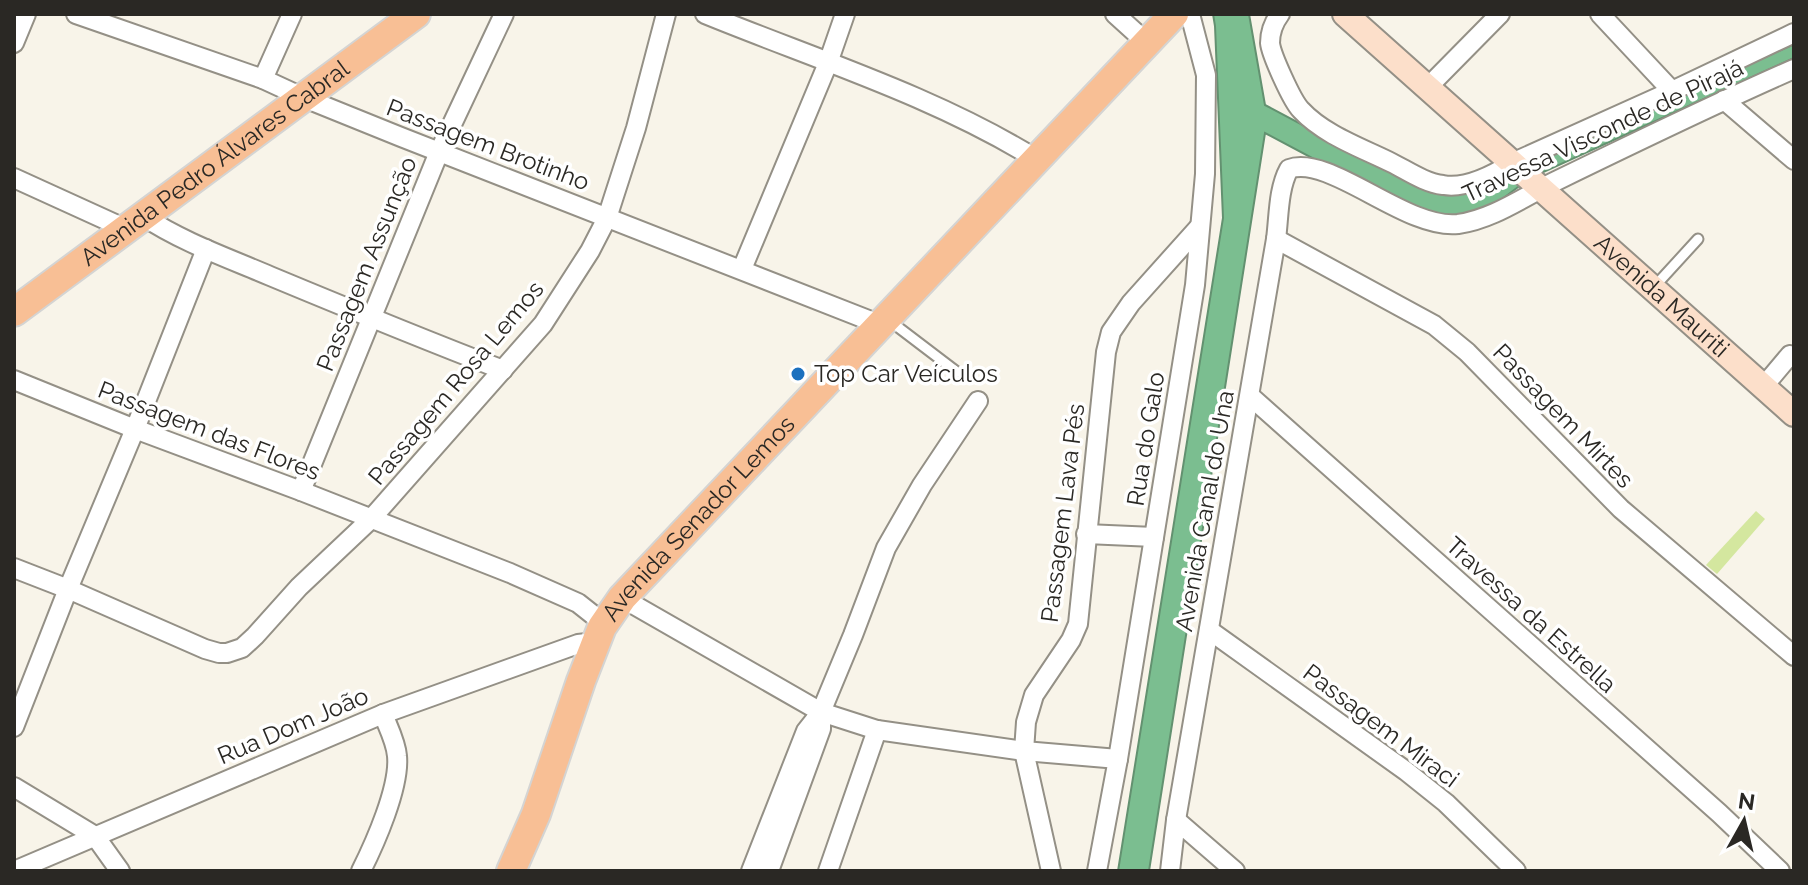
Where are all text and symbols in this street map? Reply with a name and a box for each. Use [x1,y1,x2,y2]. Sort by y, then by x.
street label: Avenida Pedro Álvares Cabral [75,53,355,272]
street label: Travessa Visconde de Pirajá [1458,53,1748,208]
street label: Passagem Brotinho [383,92,594,197]
street label: Passagem Assunção [310,152,423,375]
street label: Avenida Mauriti [1589,228,1735,363]
street label: Passagem Rosa Lemos [362,275,549,491]
street label: Passagem Mirtes [1487,337,1640,494]
place label: Top Car Veículos [814,359,998,388]
marker: Top Car Veículos [789,365,807,383]
street label: Rua do Galo [1121,370,1170,508]
street label: Passagem das Flores [94,375,324,486]
street label: Avenida Canal do Una [1169,388,1240,634]
street label: Passagem Lava Pés [1035,402,1090,624]
street label: Avenida Senador Lemos [596,409,801,626]
street label: Travessa da Estrella [1440,531,1622,699]
street label: Passagem Miraci [1298,658,1465,794]
street label: Rua Dom João [213,681,373,770]
north arrow [1704,781,1784,861]
text: N [1737,787,1757,815]

